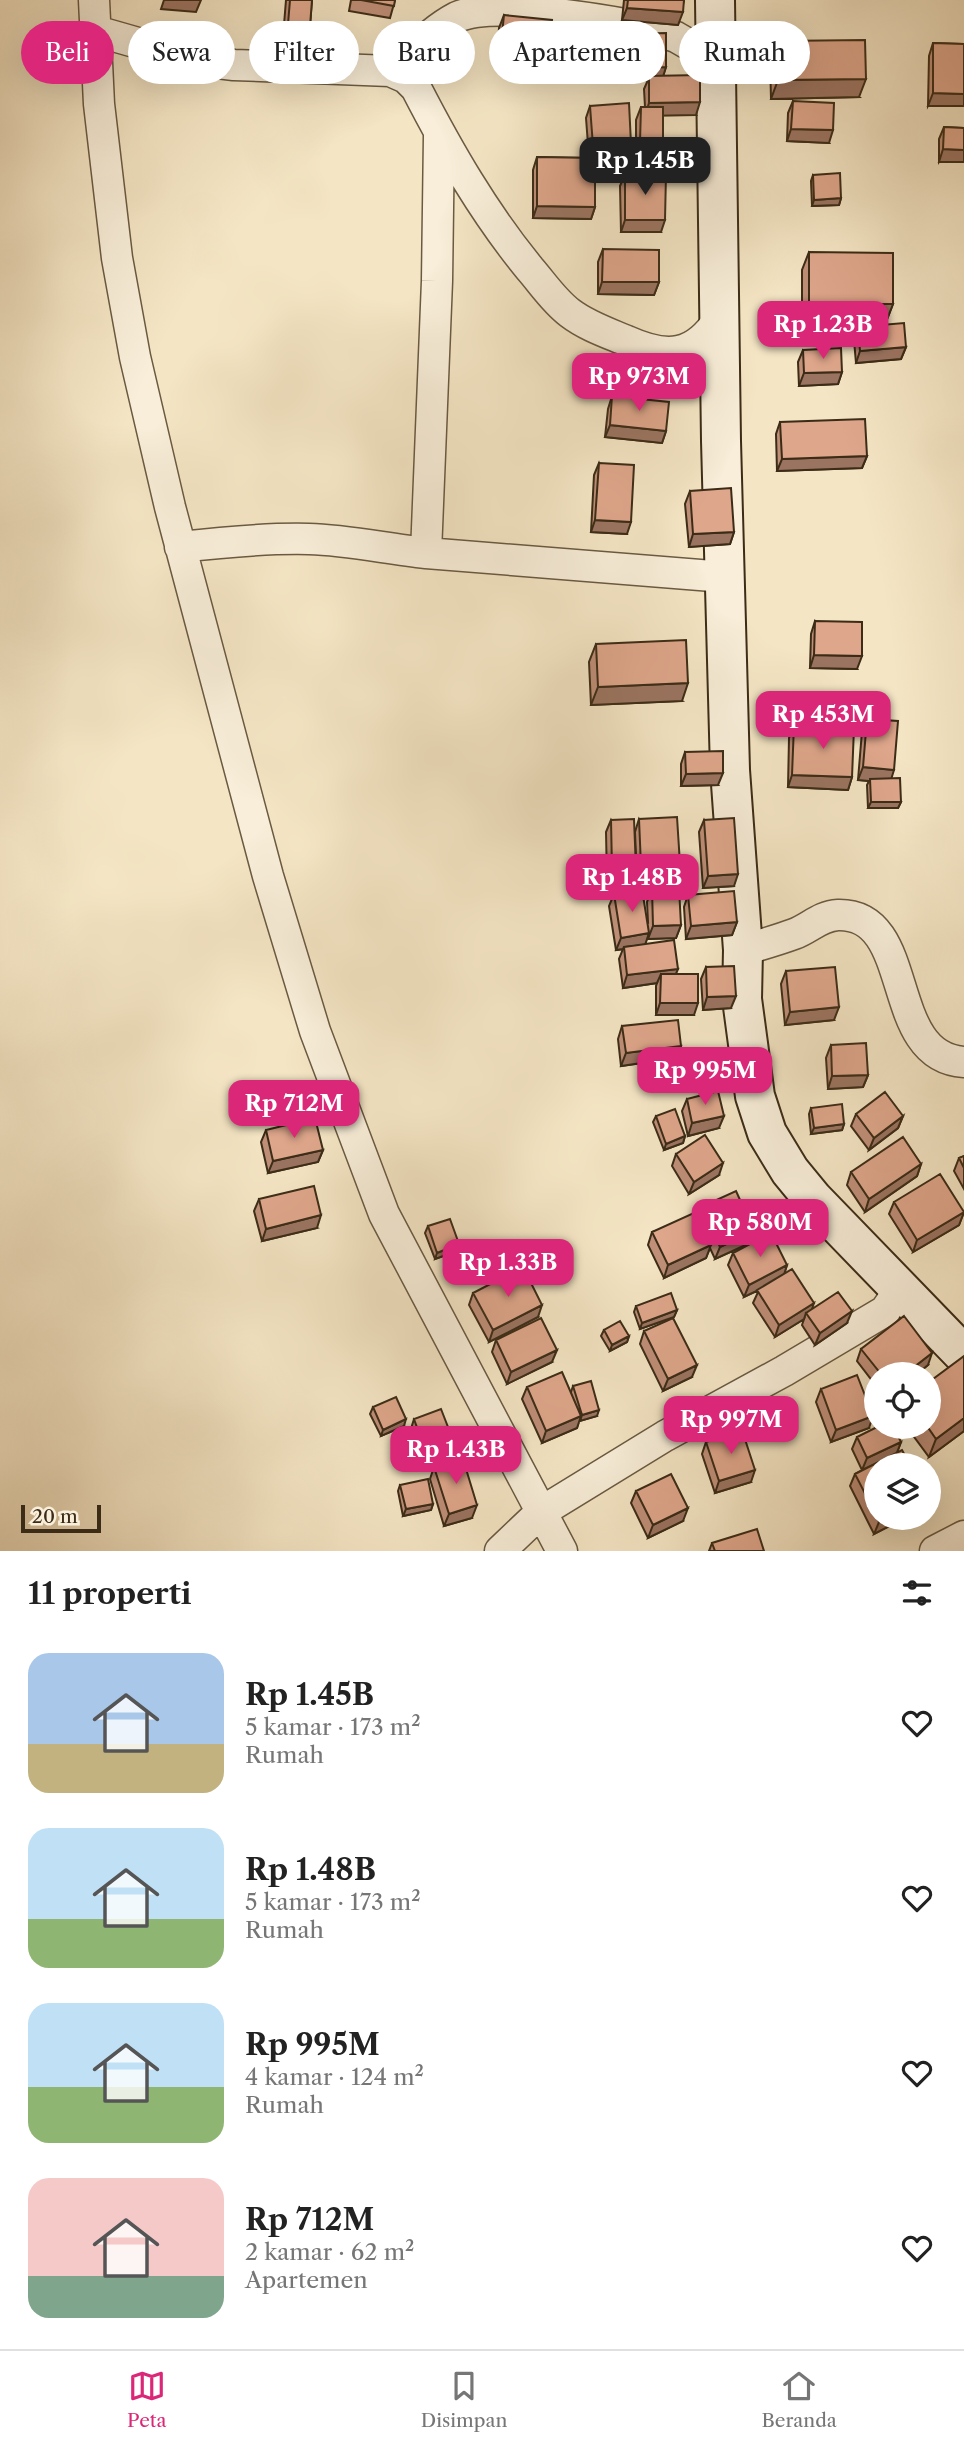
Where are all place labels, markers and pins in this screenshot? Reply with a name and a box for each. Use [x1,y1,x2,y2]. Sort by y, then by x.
pin: Rp 1.45B [573,138,717,197]
pin: Rp 1.23B [751,302,895,361]
pin: Rp 973M [574,354,704,413]
pin: Rp 453M [758,692,888,751]
pin: Rp 1.48B [560,855,704,914]
pin: Rp 995M [640,1048,770,1107]
pin: Rp 712M [229,1080,359,1140]
pin: Rp 580M [695,1200,825,1259]
pin: Rp 1.33B [436,1240,580,1299]
pin: Rp 997M [666,1396,796,1456]
pin: Rp 1.43B [384,1426,528,1486]

